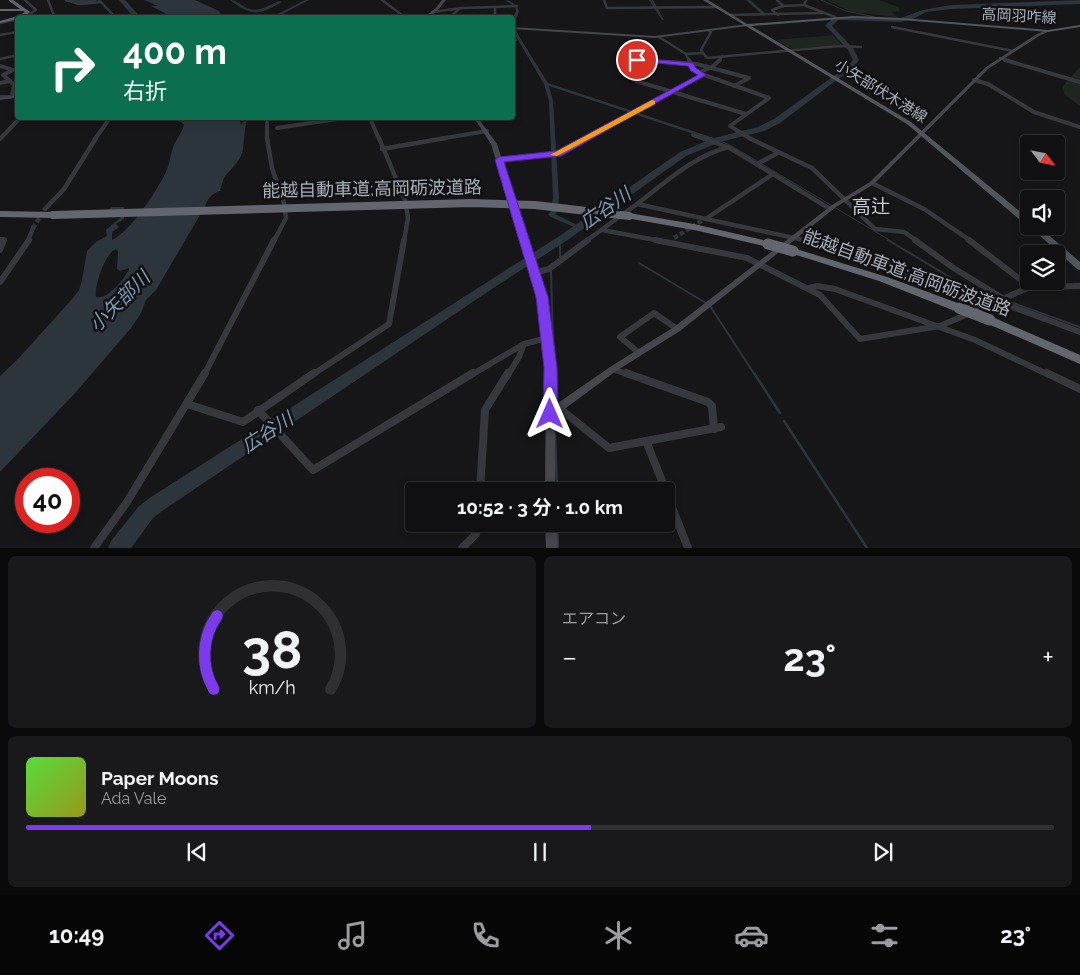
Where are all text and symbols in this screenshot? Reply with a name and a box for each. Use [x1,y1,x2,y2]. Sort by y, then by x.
street label: 高岡羽咋線 [981,5,1057,27]
text: 400 m [123,31,227,72]
icon: right [40,35,105,100]
pin [616,39,658,81]
icon: arrive [623,46,651,74]
street label: 小矢部伏木港線 [832,56,930,126]
text: 右折 [123,78,167,104]
north arrow [1020,135,1065,180]
map controls [1020,135,1065,290]
street label: 能越自動車道;高岡砺波道路 [262,176,482,201]
water label: 広谷川 [575,181,636,233]
button: sound [1020,190,1065,235]
district label: 高辻 [852,195,890,217]
street label: 能越自動車道;高岡砺波道路 [800,225,1014,320]
button: layers [1020,245,1065,290]
water label: 小矢部川 [84,265,155,336]
position arrow [523,387,575,439]
water label: 広谷川 [237,406,299,457]
speed limit sign: 40 [15,468,80,533]
text: 10:52 · 3 分 · 1.0 km [457,496,623,518]
text: エアコン [562,609,626,628]
text: 38 [242,619,302,680]
text: 23° [783,635,836,680]
text: − [562,641,577,674]
text: + [1042,641,1054,674]
text: km/h [248,677,296,698]
text: Paper Moons [101,767,219,789]
text: Ada Vale [101,789,166,808]
icon: previous [183,838,211,866]
icon: pause [526,838,554,866]
icon: next [869,838,897,866]
icon: directions [202,918,237,953]
icon: music [335,918,370,953]
icon: phone [468,918,503,953]
icon: climate [601,918,636,953]
icon: car [734,918,769,953]
icon: filters [867,918,902,953]
text: 10:49 [49,922,104,948]
text: 23° [1000,922,1031,948]

